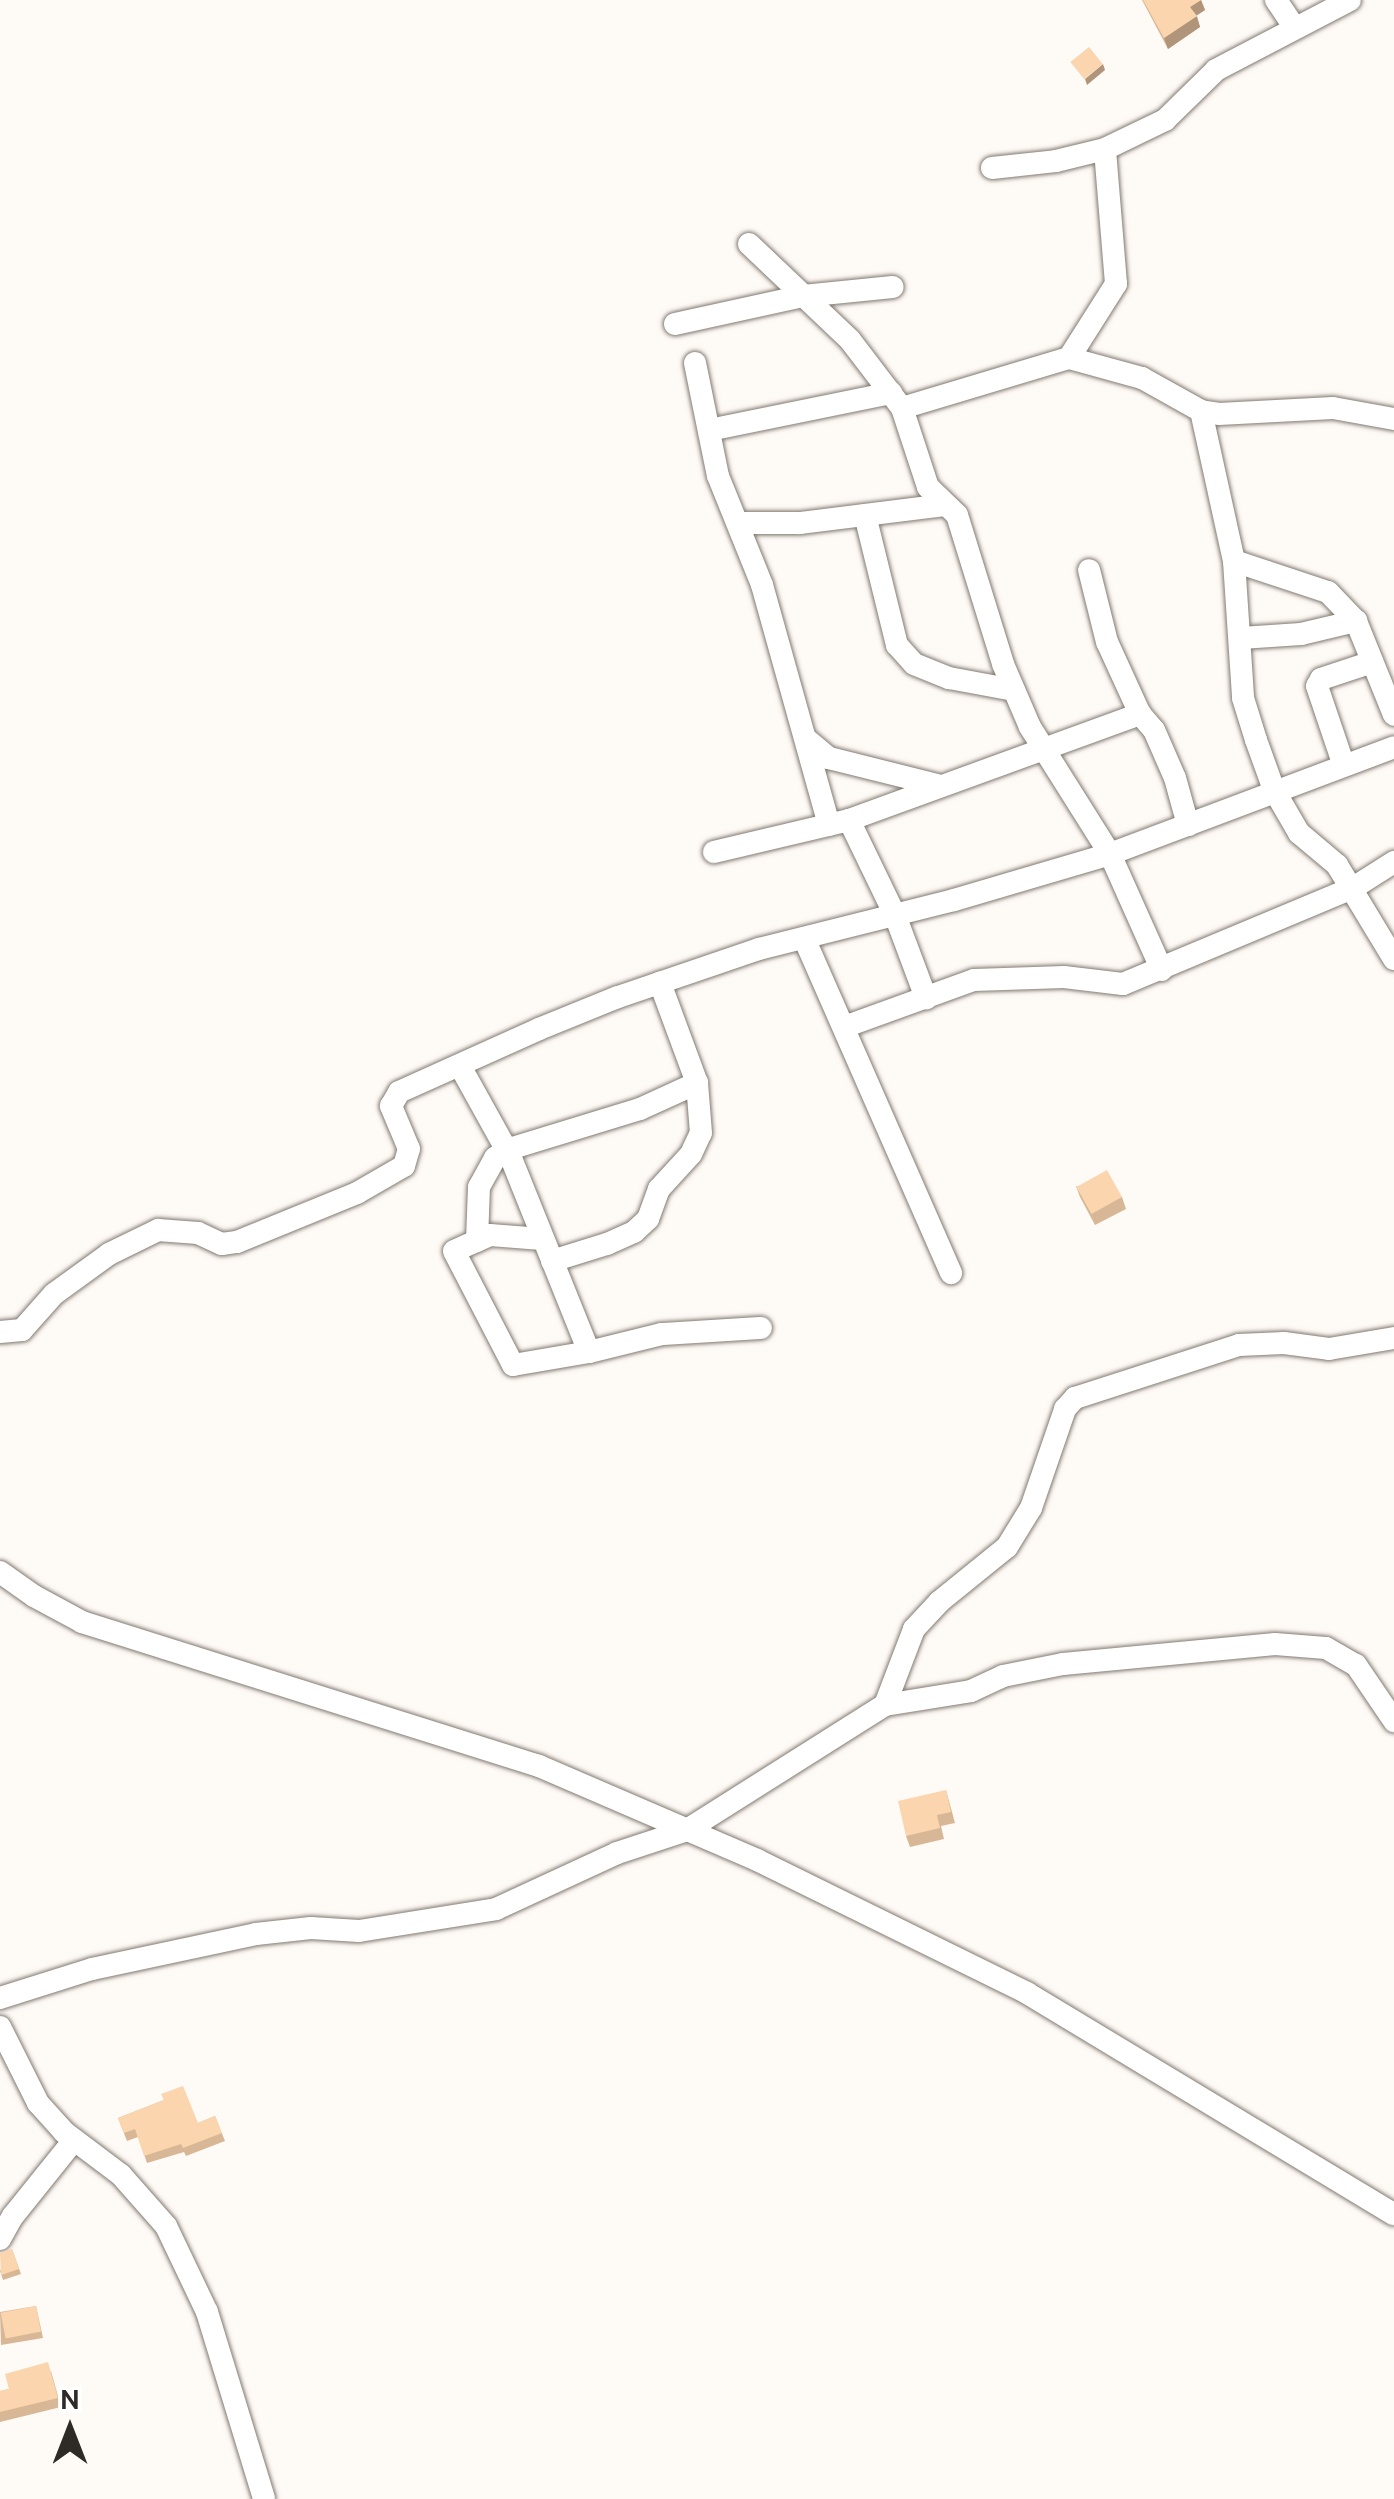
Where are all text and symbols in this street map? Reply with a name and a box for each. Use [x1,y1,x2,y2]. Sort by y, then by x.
north arrow [20,2379,120,2479]
text: N [60,2382,80,2416]

